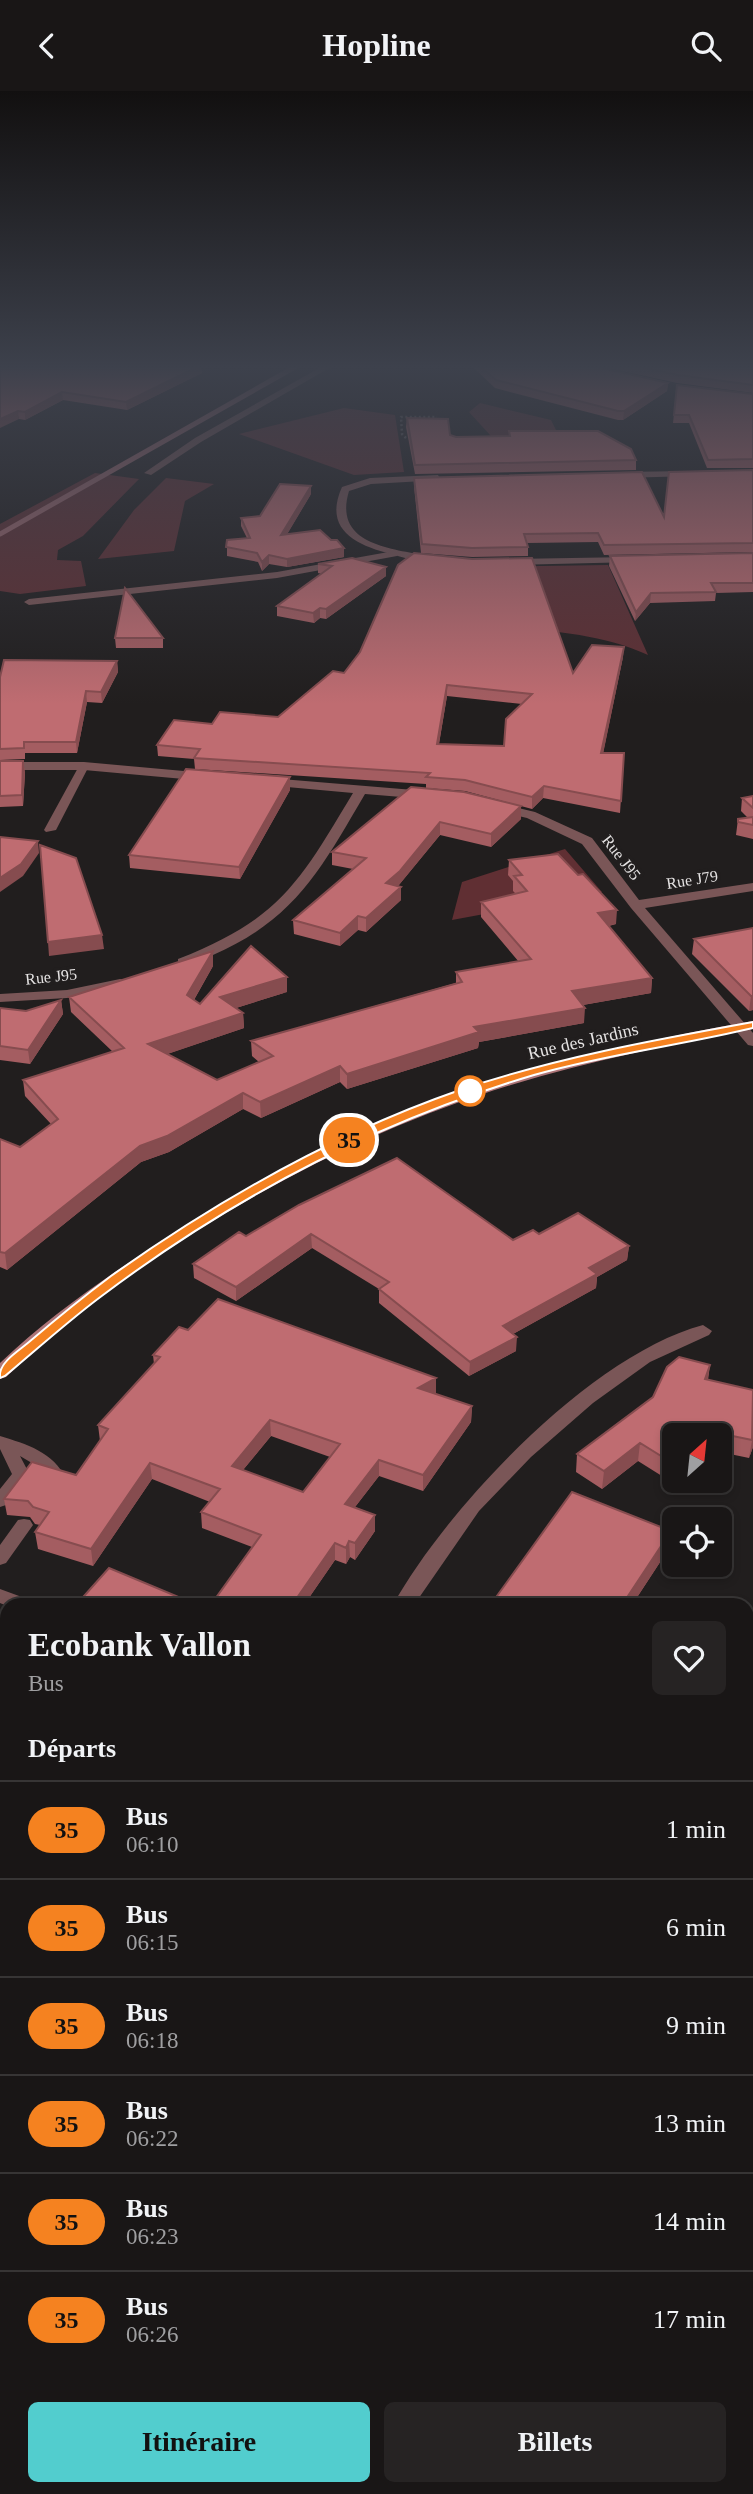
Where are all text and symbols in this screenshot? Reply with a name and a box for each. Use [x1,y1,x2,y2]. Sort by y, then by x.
icon: back [28,27,66,65]
text: Hopline [322,27,431,63]
icon: search [687,27,725,65]
street label: Rue J95 [599,832,644,883]
street label: Rue J79 [665,867,719,892]
street label: Rue J95 [24,965,78,988]
street label: Rue des Jardins [526,1019,640,1063]
unlabelled marker [455,1076,485,1106]
line badge: 35 [318,1117,380,1163]
text: 35 [337,1127,361,1153]
north arrow [662,1423,732,1493]
map controls [662,1423,732,1577]
button: locate [662,1507,732,1577]
button: heart [652,1621,726,1695]
text: Ecobank Vallon [28,1627,251,1663]
text: Bus [28,1671,64,1696]
text: Départs [28,1734,116,1763]
text: Bus [126,1802,168,1831]
text: 1 min [666,1815,726,1844]
text: 35 [55,1817,79,1843]
text: 06:10 [126,1832,178,1857]
text: Bus [126,1900,168,1929]
text: 6 min [666,1913,726,1942]
text: 35 [55,1915,79,1941]
text: 06:15 [126,1930,178,1955]
text: Bus [126,1998,168,2027]
text: 9 min [666,2011,726,2040]
text: 35 [55,2013,79,2039]
text: 06:18 [126,2028,178,2053]
text: Bus [126,2096,168,2125]
text: 13 min [653,2109,726,2138]
text: 35 [55,2111,79,2137]
text: 06:22 [126,2126,178,2151]
text: Bus [126,2194,168,2223]
text: 14 min [653,2207,726,2236]
text: 35 [55,2209,79,2235]
text: 06:23 [126,2224,178,2249]
text: Bus [126,2292,168,2321]
text: 17 min [653,2305,726,2334]
text: 35 [55,2307,79,2333]
text: 06:26 [126,2322,178,2347]
button: Itinéraire [28,2402,370,2482]
button: Billets [384,2402,726,2482]

